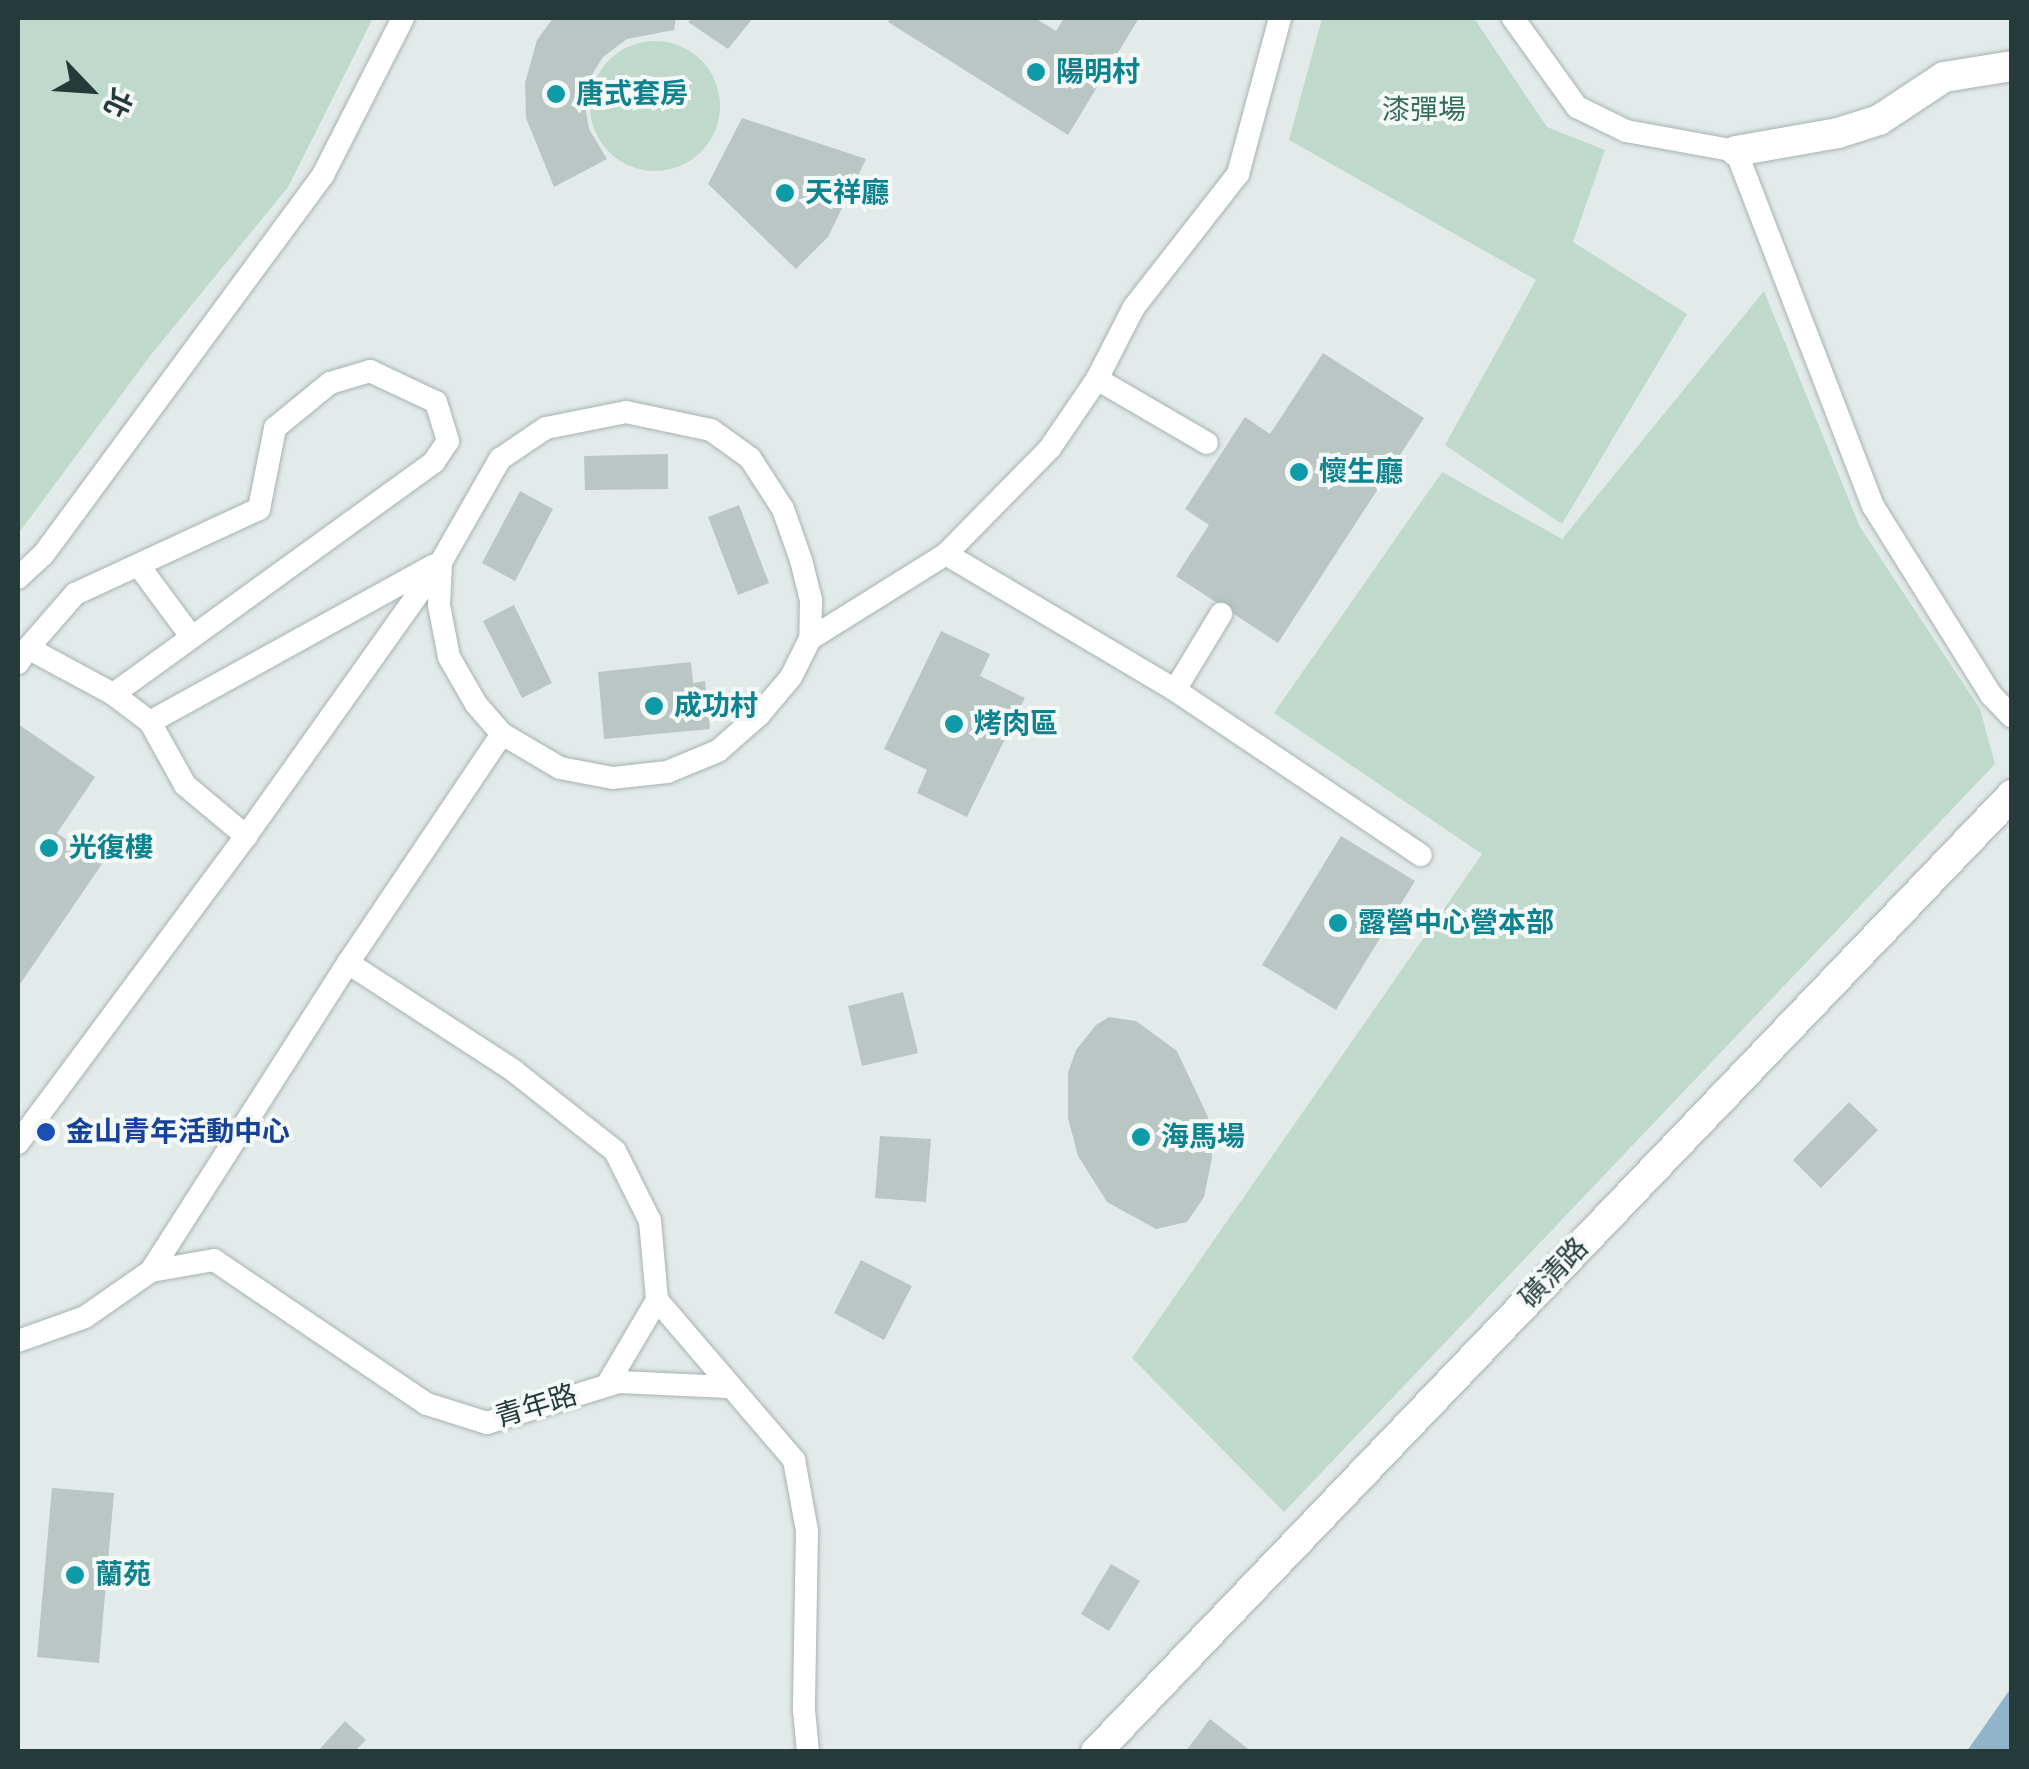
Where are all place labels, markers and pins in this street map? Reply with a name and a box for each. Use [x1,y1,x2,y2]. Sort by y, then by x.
place label: 陽明村 [1056,55,1140,89]
marker: 陽明村 [1025,61,1047,83]
place label: 唐式套房 [576,77,688,111]
marker: 唐式套房 [545,83,567,105]
place label: 天祥廳 [805,176,889,210]
marker: 天祥廳 [774,182,796,204]
place label: 懷生廳 [1319,455,1403,489]
marker: 懷生廳 [1288,461,1310,483]
place label: 成功村 [674,689,758,723]
marker: 成功村 [643,695,665,717]
place label: 烤肉區 [974,707,1058,741]
marker: 烤肉區 [943,713,965,735]
place label: 光復樓 [69,831,153,865]
marker: 光復樓 [38,837,60,859]
place label: 露營中心營本部 [1358,906,1554,940]
marker: 露營中心營本部 [1327,912,1349,934]
place label: 金山青年活動中心 [66,1115,290,1149]
place label: 海馬場 [1161,1120,1245,1154]
marker: 金山青年活動中心 [35,1121,57,1143]
marker: 海馬場 [1130,1126,1152,1148]
place label: 蘭苑 [95,1558,151,1592]
marker: 蘭苑 [64,1564,86,1586]

